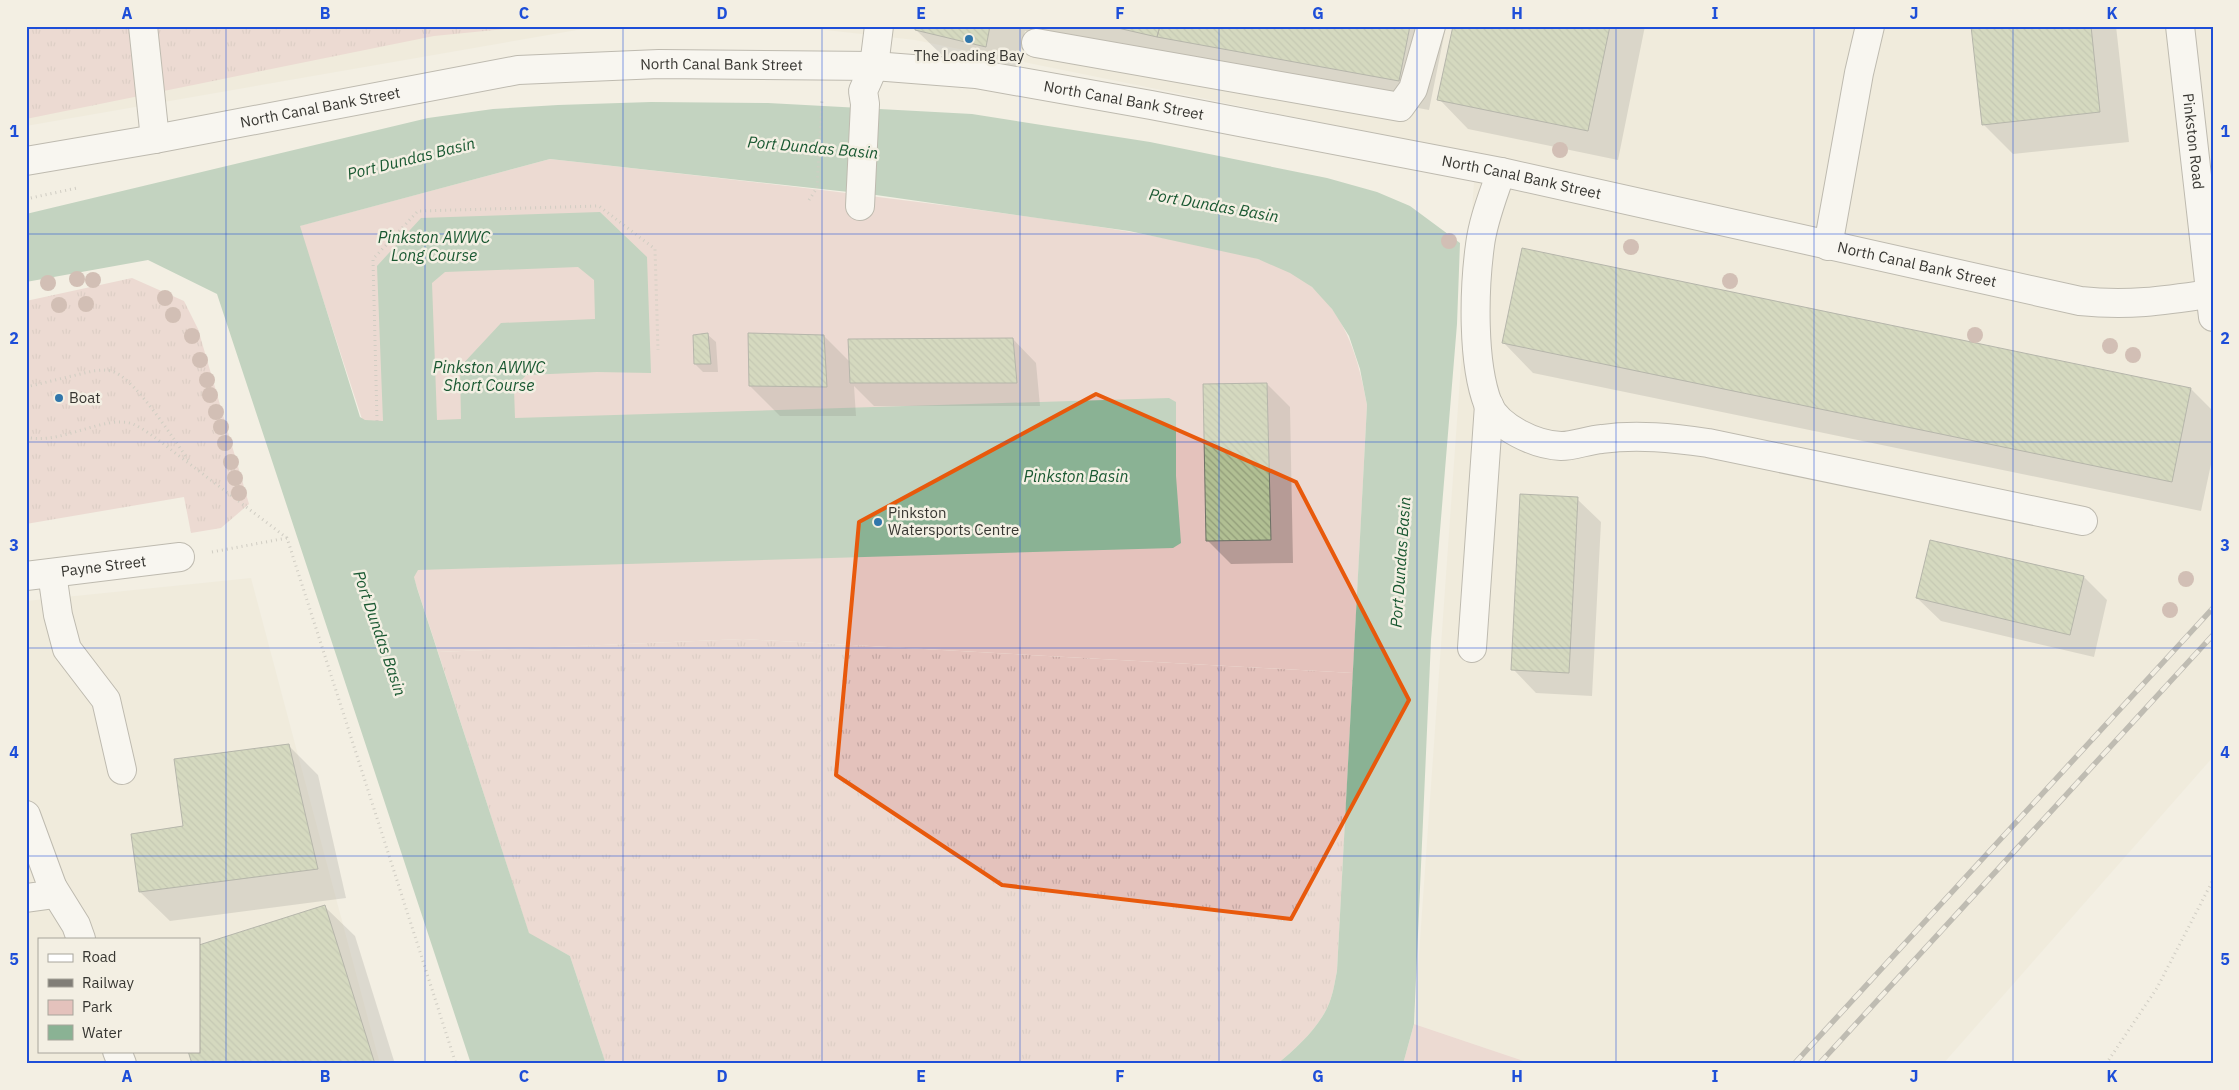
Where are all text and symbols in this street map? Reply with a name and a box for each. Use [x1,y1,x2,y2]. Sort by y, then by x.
text: A [122,3,133,23]
text: B [320,3,331,23]
text: C [519,3,529,23]
text: D [716,3,728,23]
text: E [916,3,926,23]
text: F [1115,3,1125,23]
text: G [1312,3,1324,23]
text: H [1511,3,1523,23]
text: I [1712,3,1719,23]
text: J [1910,3,1918,23]
text: K [2106,3,2118,23]
marker: The Loading Bay [963,33,975,45]
place label: The Loading Bay [914,46,1025,65]
street label: North Canal Bank Street [640,54,803,74]
street label: North Canal Bank Street [1042,76,1206,124]
street label: North Canal Bank Street [239,83,402,132]
street label: Pinkston Road [2179,92,2208,190]
text: 1 [9,121,19,141]
text: 1 [2220,121,2230,141]
water label: Port Dundas Basin [747,131,879,163]
water label: Port Dundas Basin [345,132,477,184]
street label: North Canal Bank Street [1440,151,1603,203]
water label: Port Dundas Basin [1148,184,1280,226]
water label: Pinkston AWWC Long Course [378,227,491,265]
street label: North Canal Bank Street [1836,237,1998,291]
text: 2 [9,328,19,348]
text: 2 [2220,328,2230,348]
water label: Pinkston AWWC Short Course [433,357,546,395]
place label: Boat [69,388,100,407]
marker: Boat [53,392,65,404]
water label: Pinkston Basin [1024,466,1128,486]
water label: Port Dundas Basin [1385,496,1415,628]
place label: Pinkston Watersports Centre [888,503,1019,539]
marker: Pinkston Watersports Centre [872,516,884,528]
text: 3 [9,535,19,555]
text: 3 [2220,535,2230,555]
street label: Payne Street [60,551,147,581]
water label: Port Dundas Basin [349,568,411,698]
text: 4 [9,742,19,762]
text: 4 [2220,742,2230,762]
legend [38,938,200,1052]
text: Road [82,947,117,966]
text: 5 [9,949,19,969]
text: 5 [2220,949,2230,969]
text: Railway [82,973,135,992]
text: Park [82,997,112,1016]
text: Water [82,1023,123,1042]
text: A [122,1066,133,1086]
text: B [320,1066,331,1086]
text: C [519,1066,529,1086]
text: D [716,1066,728,1086]
text: E [916,1066,926,1086]
text: F [1115,1066,1125,1086]
text: G [1312,1066,1324,1086]
text: H [1511,1066,1523,1086]
text: I [1712,1066,1719,1086]
text: J [1910,1066,1918,1086]
text: K [2106,1066,2118,1086]

